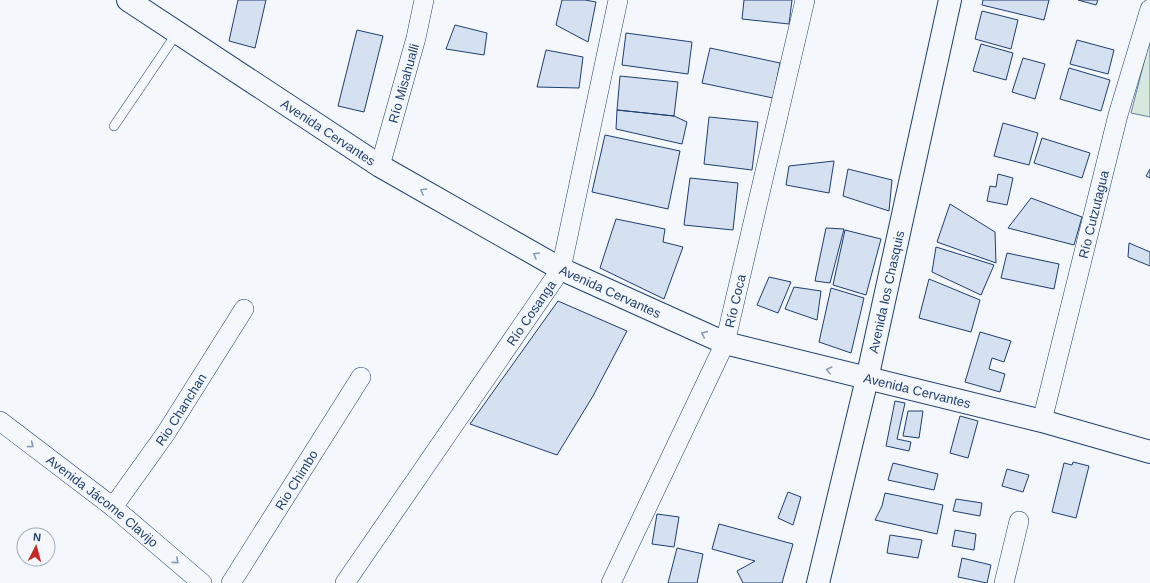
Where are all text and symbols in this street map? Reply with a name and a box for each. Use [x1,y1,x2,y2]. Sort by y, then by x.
street label: Río Misahualli [385,42,422,125]
street label: Avenida Cervantes [278,96,378,169]
street label: Río Cutzutagua [1076,168,1112,260]
one-way arrow [420,188,427,195]
street label: Avenida los Chasquis [866,229,907,355]
one-way arrow [533,252,540,259]
street label: Avenida Cervantes [557,262,664,321]
street label: Río Coca [722,272,749,329]
street label: Río Cosanga [504,277,559,349]
one-way arrow [701,331,709,339]
one-way arrow [826,366,832,374]
street label: Avenida Cervantes [862,370,973,411]
street label: Rio Chanchan [153,371,210,448]
one-way arrow [27,440,34,447]
street label: Rio Chimbo [272,447,321,513]
street label: Avenida Jácome Clavijo [43,452,161,550]
north arrow [16,527,56,567]
text: N [32,531,42,543]
one-way arrow [172,556,179,563]

